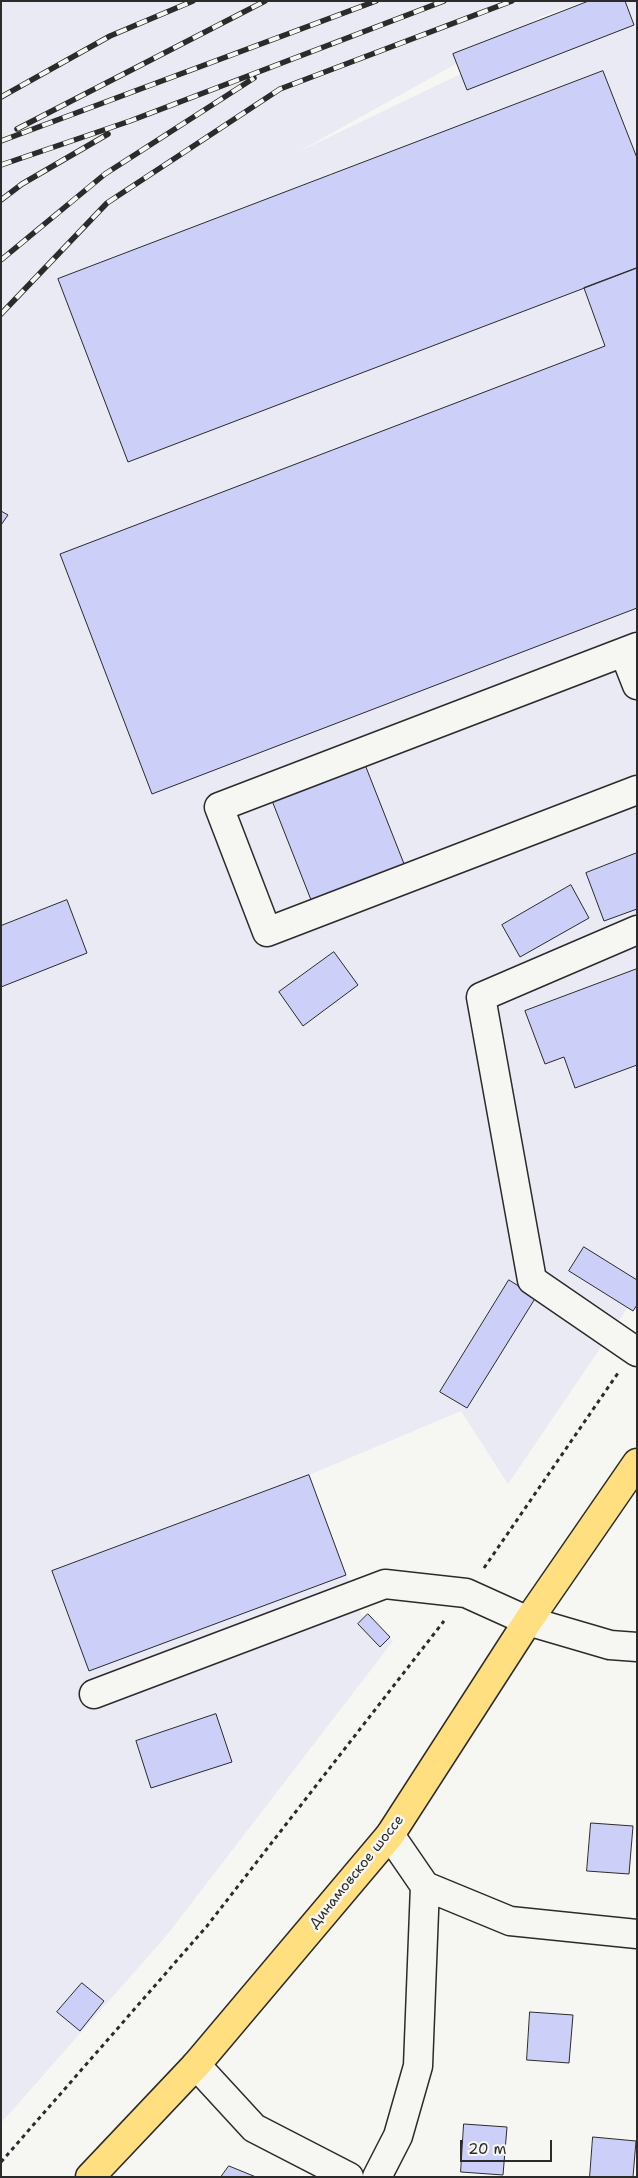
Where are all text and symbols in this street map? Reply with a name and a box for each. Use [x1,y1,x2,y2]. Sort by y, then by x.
street label: Динамовское шоссе [306,1812,408,1932]
scale bar [463,2130,556,2162]
text: 20 m [468,2139,507,2159]

